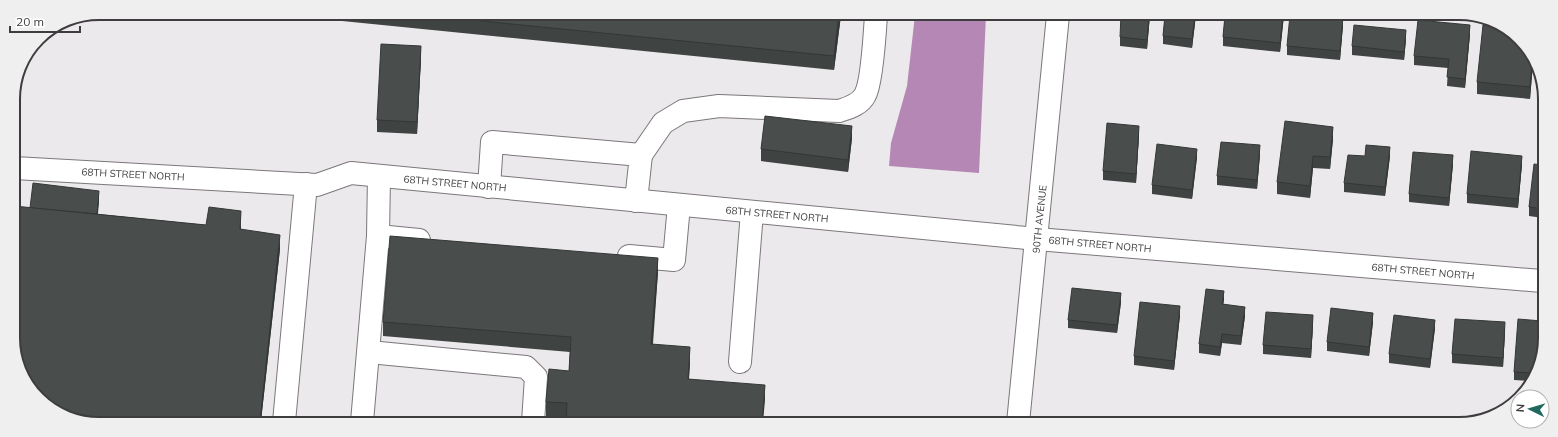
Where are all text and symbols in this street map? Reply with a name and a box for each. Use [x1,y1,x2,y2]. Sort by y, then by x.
scale bar [10,8,80,34]
text: 20 m [16,14,44,29]
street label: 68TH STREET NORTH [81,165,185,184]
street label: 68TH STREET NORTH [403,173,507,194]
street label: 90TH AVENUE [1029,184,1050,254]
street label: 68TH STREET NORTH [725,204,829,225]
street label: 68TH STREET NORTH [1048,234,1152,255]
street label: 68TH STREET NORTH [1371,261,1475,282]
north arrow [1510,389,1550,429]
text: N [1513,403,1527,413]

